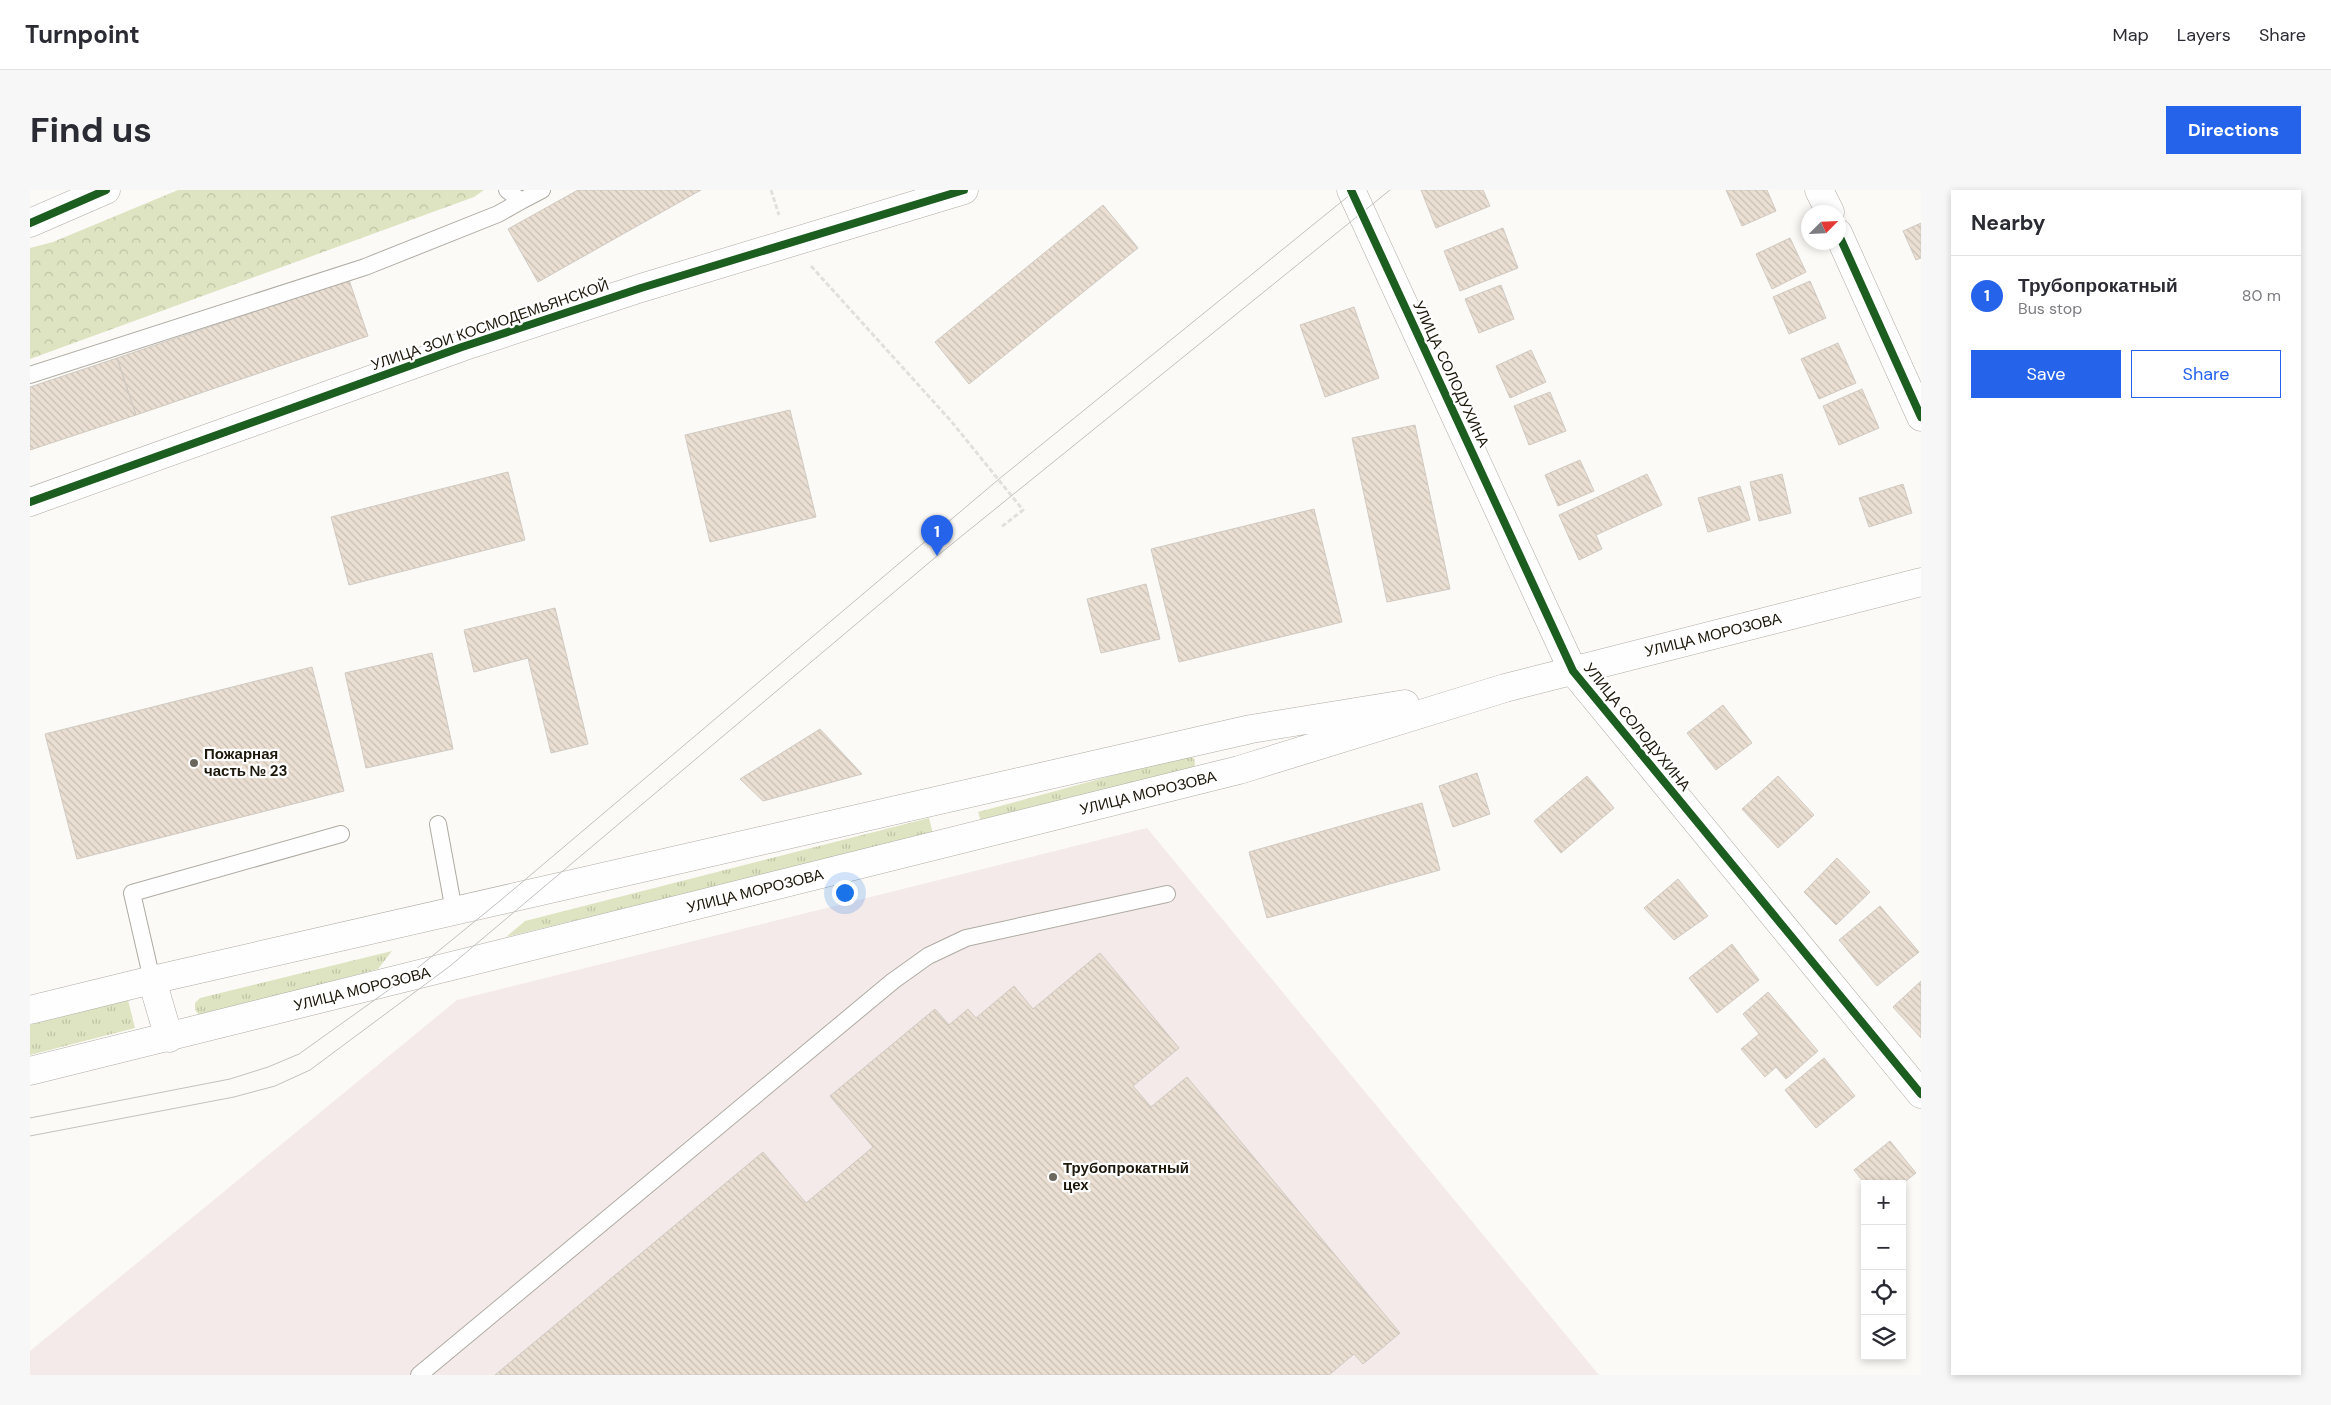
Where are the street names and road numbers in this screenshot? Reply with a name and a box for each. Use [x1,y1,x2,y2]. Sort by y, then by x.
street label: УЛИЦА ЗОИ КОСМОДЕМЬЯНСКОЙ [368,275,612,375]
street label: УЛИЦА СОЛОДУХИНА [1408,298,1494,450]
street label: УЛИЦА МОРОЗОВА [1643,608,1783,662]
street label: УЛИЦА СОЛОДУХИНА [1579,659,1695,795]
street label: УЛИЦА МОРОЗОВА [1078,766,1218,820]
street label: УЛИЦА МОРОЗОВА [685,864,825,918]
street label: УЛИЦА МОРОЗОВА [292,962,432,1016]

